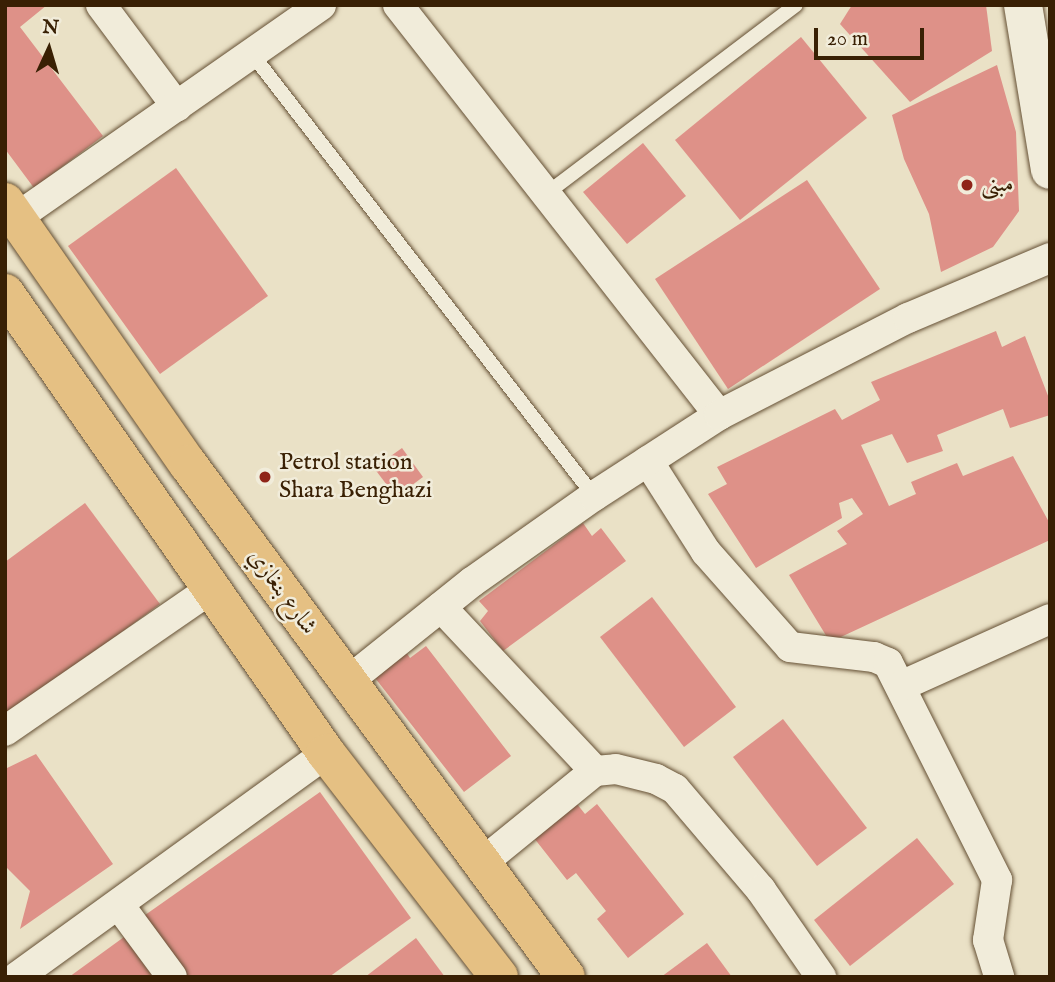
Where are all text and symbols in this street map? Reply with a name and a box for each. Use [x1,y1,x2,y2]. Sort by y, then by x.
north arrow [14,14,84,84]
scale bar [817,14,927,58]
text: N [41,16,60,41]
text: 20 m [827,26,868,53]
place label: مبنى [981,171,1014,199]
marker: مبنى [959,177,975,193]
place label: Petrol station Shara Benghazi [279,449,432,505]
marker: Petrol station Shara Benghazi [257,469,273,485]
street label: شارع بنغازي [241,543,323,641]

